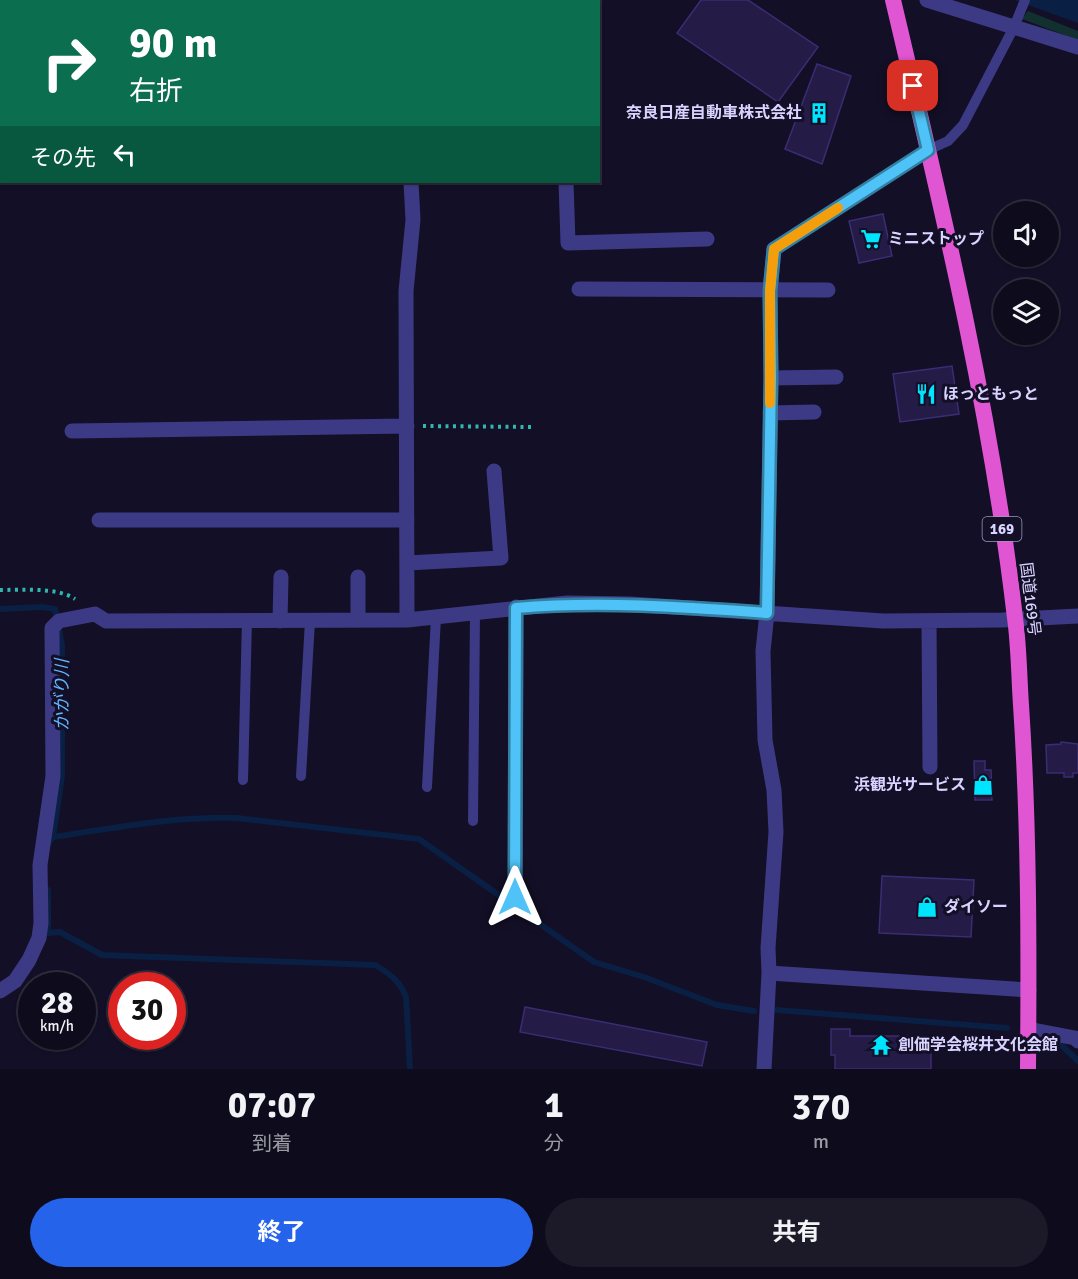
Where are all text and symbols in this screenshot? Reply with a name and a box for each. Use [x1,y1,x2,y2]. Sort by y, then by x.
text: 90 m [129,18,218,69]
icon: right [30,24,108,102]
pin [887,60,938,111]
icon: arrive [896,69,929,102]
text: 右折 [129,75,183,108]
building icon: 奈良日産自動車株式会社 [807,101,831,125]
place label: 奈良日産自動車株式会社 [626,103,802,123]
icon: left [108,138,141,171]
text: その先 [30,144,96,171]
map controls [993,201,1059,345]
button: sound [993,201,1059,267]
supermarket icon: ミニストップ [859,227,883,251]
place label: ミニストップ [888,229,984,249]
button: layers [993,279,1059,345]
restaurant icon: ほっともっと [914,382,938,406]
place label: ほっともっと [943,384,1039,404]
road number: 169 [982,517,1022,541]
street label: 国道169号 [1016,561,1044,637]
water label: かがり川 [51,657,73,731]
shop icon: 浜観光サービス [971,773,995,797]
place label: 浜観光サービス [854,775,966,795]
position arrow [483,865,547,929]
shop icon: ダイソー [915,895,939,919]
place label: ダイソー [944,897,1008,917]
speed limit sign: 30 [108,972,186,1050]
text: 28 [41,985,73,1022]
text: km/h [40,1017,74,1035]
temple icon: 創価学会桜井文化会館 [869,1033,893,1057]
place label: 創価学会桜井文化会館 [898,1035,1058,1055]
text: 07:07 [228,1083,316,1128]
text: 1 [544,1083,564,1128]
text: 370 [792,1085,850,1130]
text: m [813,1129,829,1154]
text: 到着 [252,1131,292,1156]
text: 分 [544,1131,564,1156]
button: 終了 [30,1198,533,1267]
button: 共有 [545,1198,1048,1267]

